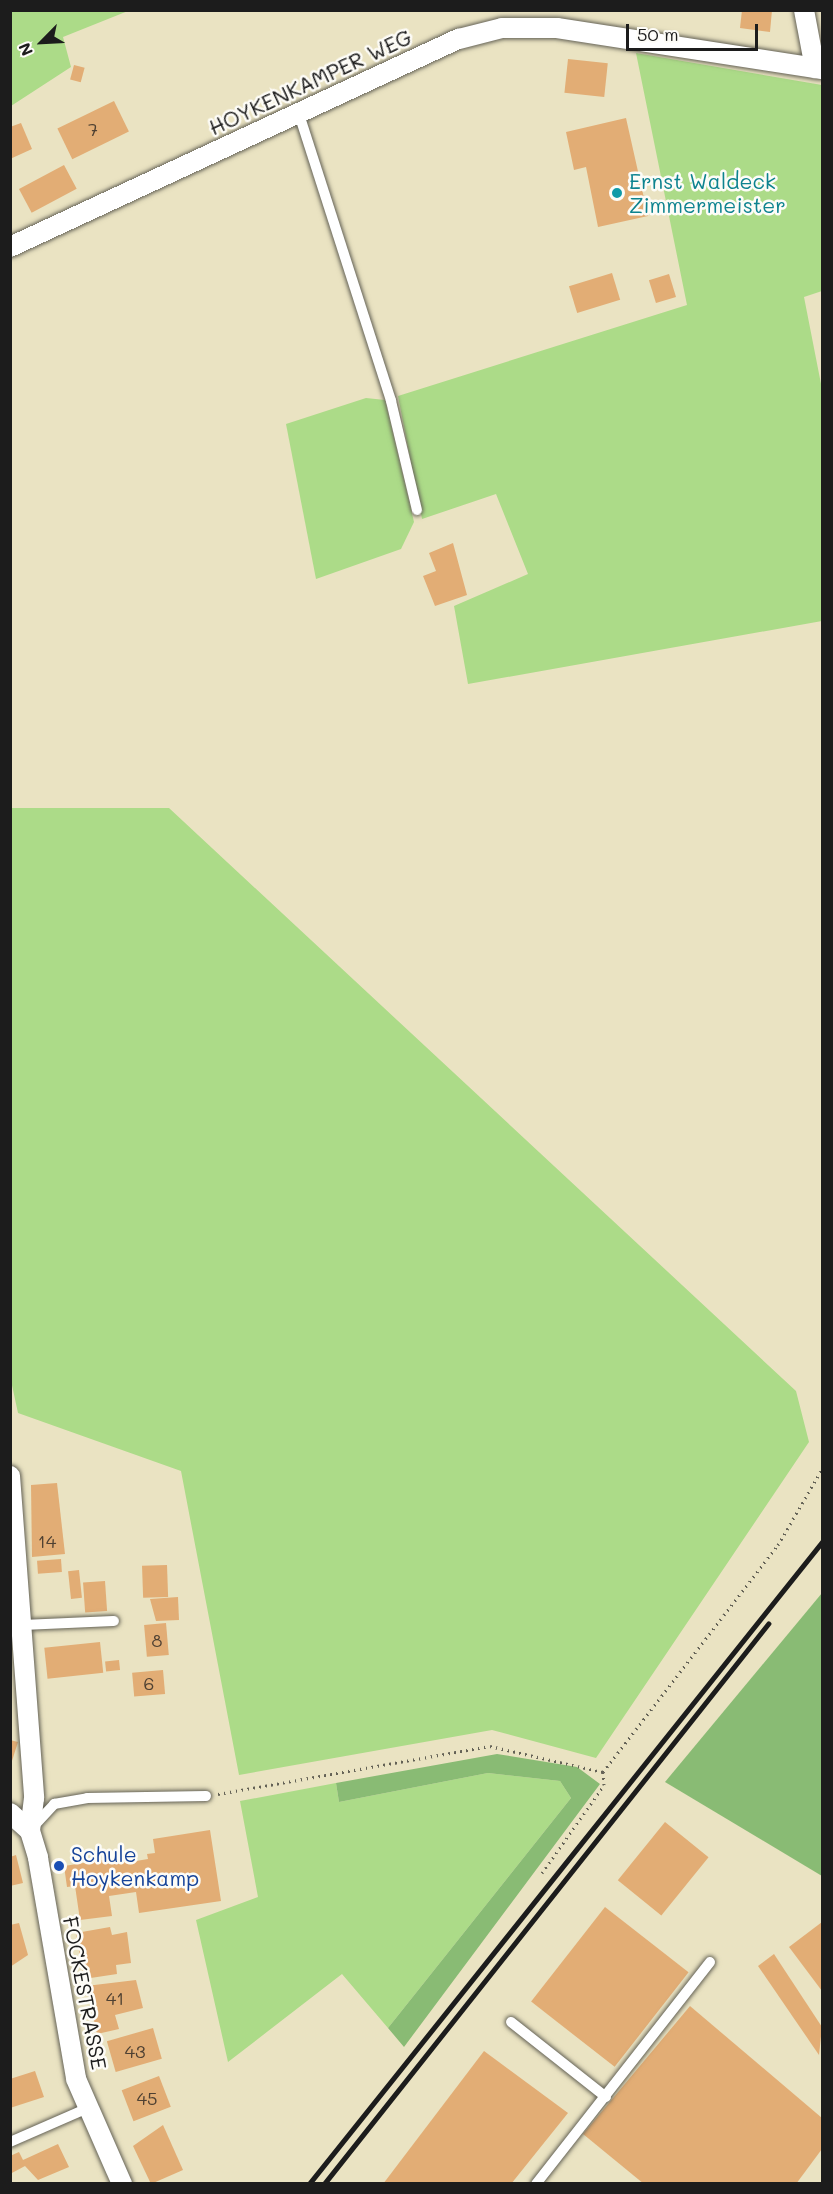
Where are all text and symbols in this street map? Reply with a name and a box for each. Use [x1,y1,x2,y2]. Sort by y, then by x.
north arrow [12,12,72,72]
scale bar [629,12,761,50]
text: 50 m [637,22,679,46]
street label: HOYKENKAMPER WEG [205,24,415,140]
text: N [13,40,37,59]
house number: 7 [88,118,98,140]
place label: Ernst Waldeck Zimmermeister [629,168,786,218]
marker: Ernst Waldeck Zimmermeister [610,186,624,200]
house number: 14 [38,1530,56,1552]
house number: 8 [152,1629,162,1651]
house number: 6 [144,1672,154,1694]
place label: Schule Hoykenkamp [71,1841,199,1891]
marker: Schule Hoykenkamp [52,1859,66,1873]
street label: FOCKESTRASSE [58,1914,112,2072]
house number: 41 [106,1987,124,2009]
house number: 43 [124,2040,146,2062]
house number: 45 [136,2087,158,2109]

